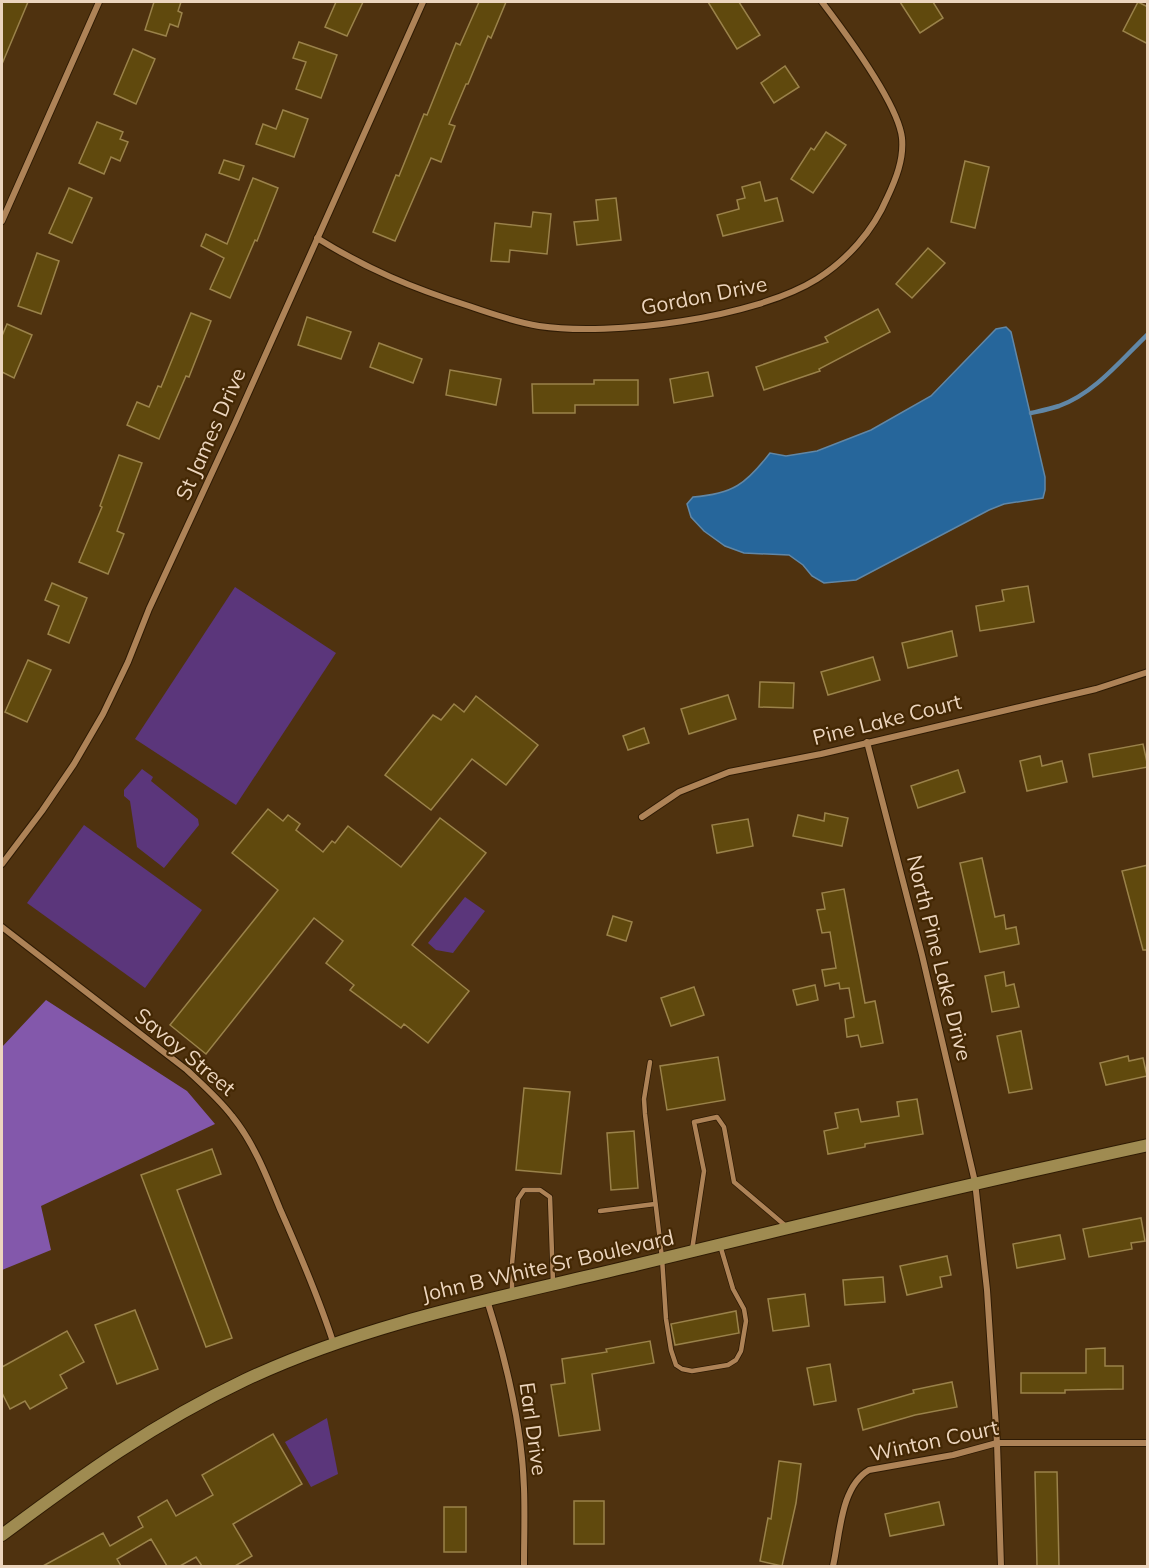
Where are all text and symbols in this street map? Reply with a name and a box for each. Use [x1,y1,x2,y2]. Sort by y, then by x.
street label: Gordon Drive [639,270,769,320]
street label: St James Drive [169,364,251,504]
street label: Pine Lake Court [810,688,964,750]
street label: North Pine Lake Drive [902,852,978,1063]
street label: Savoy Street [130,1002,241,1101]
street label: John B White Sr Boulevard [419,1223,676,1307]
street label: Earl Drive [515,1381,553,1477]
street label: Winton Court [867,1414,1001,1466]

